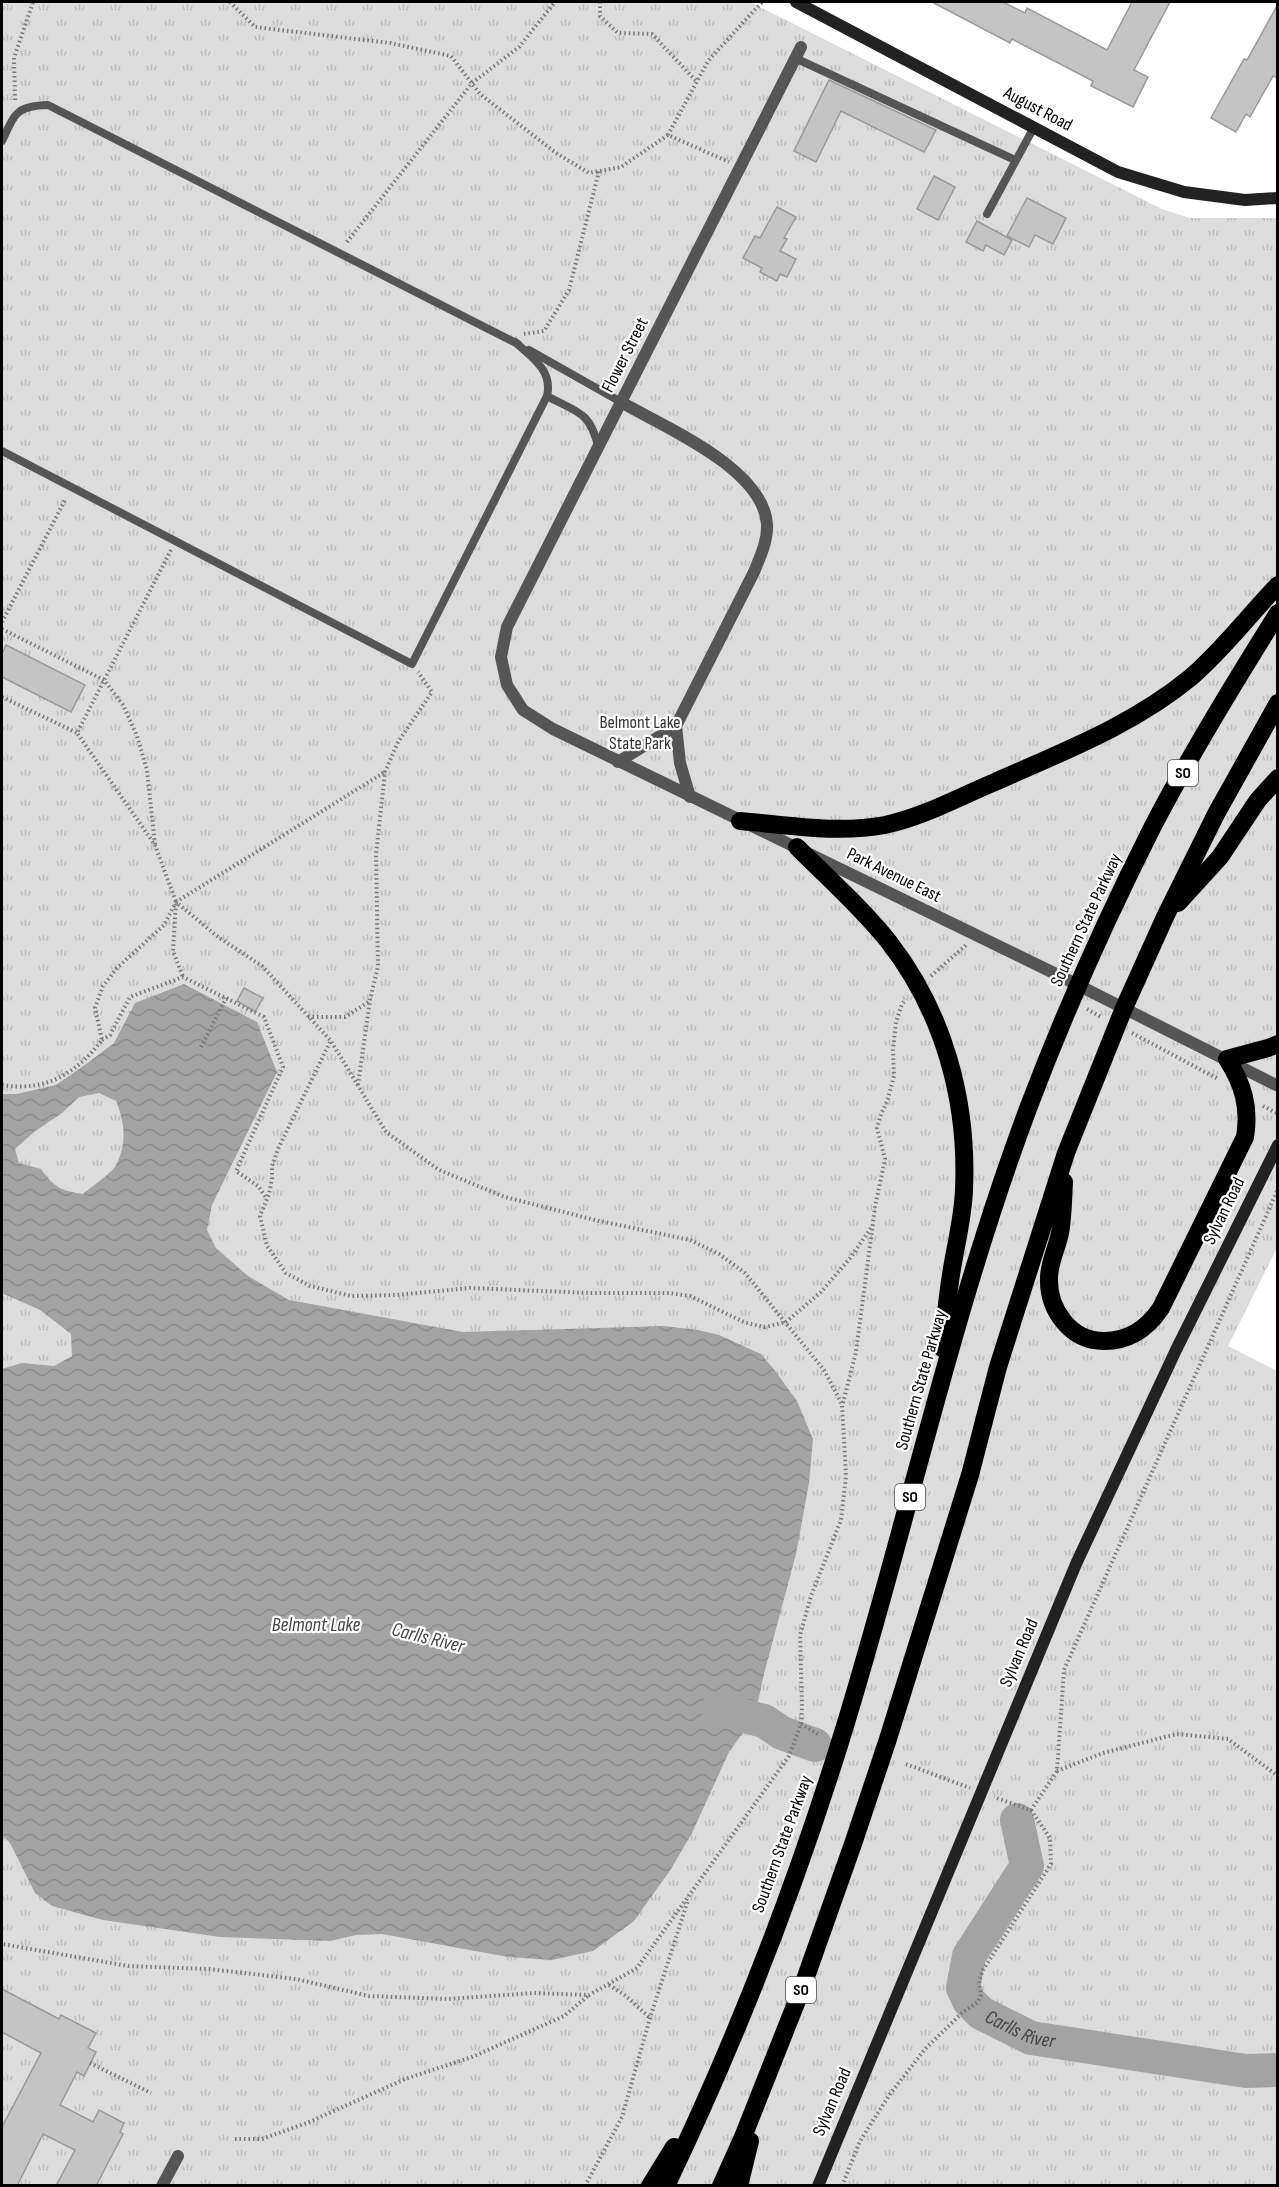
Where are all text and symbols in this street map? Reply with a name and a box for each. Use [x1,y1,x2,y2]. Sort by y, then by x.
street label: August Road [999,82,1076,136]
street label: Flower Street [597,314,653,396]
park label: Belmont Lake State Park [599,712,681,754]
road number: SO [1168,760,1198,786]
street label: Park Avenue East [844,843,945,907]
street label: Southern State Parkway [1046,850,1126,990]
street label: Sylvan Road [1199,1174,1249,1248]
street label: Southern State Parkway [891,1308,951,1452]
road number: SO [895,1484,925,1510]
water label: Belmont Lake [272,1613,360,1637]
street label: Sylvan Road [995,1616,1043,1690]
water label: Carlls River [389,1617,468,1659]
street label: Southern State Parkway [747,1773,817,1915]
road number: SO [786,1977,816,2003]
water label: Carlls River [981,2005,1058,2054]
street label: Sylvan Road [808,2065,856,2139]

